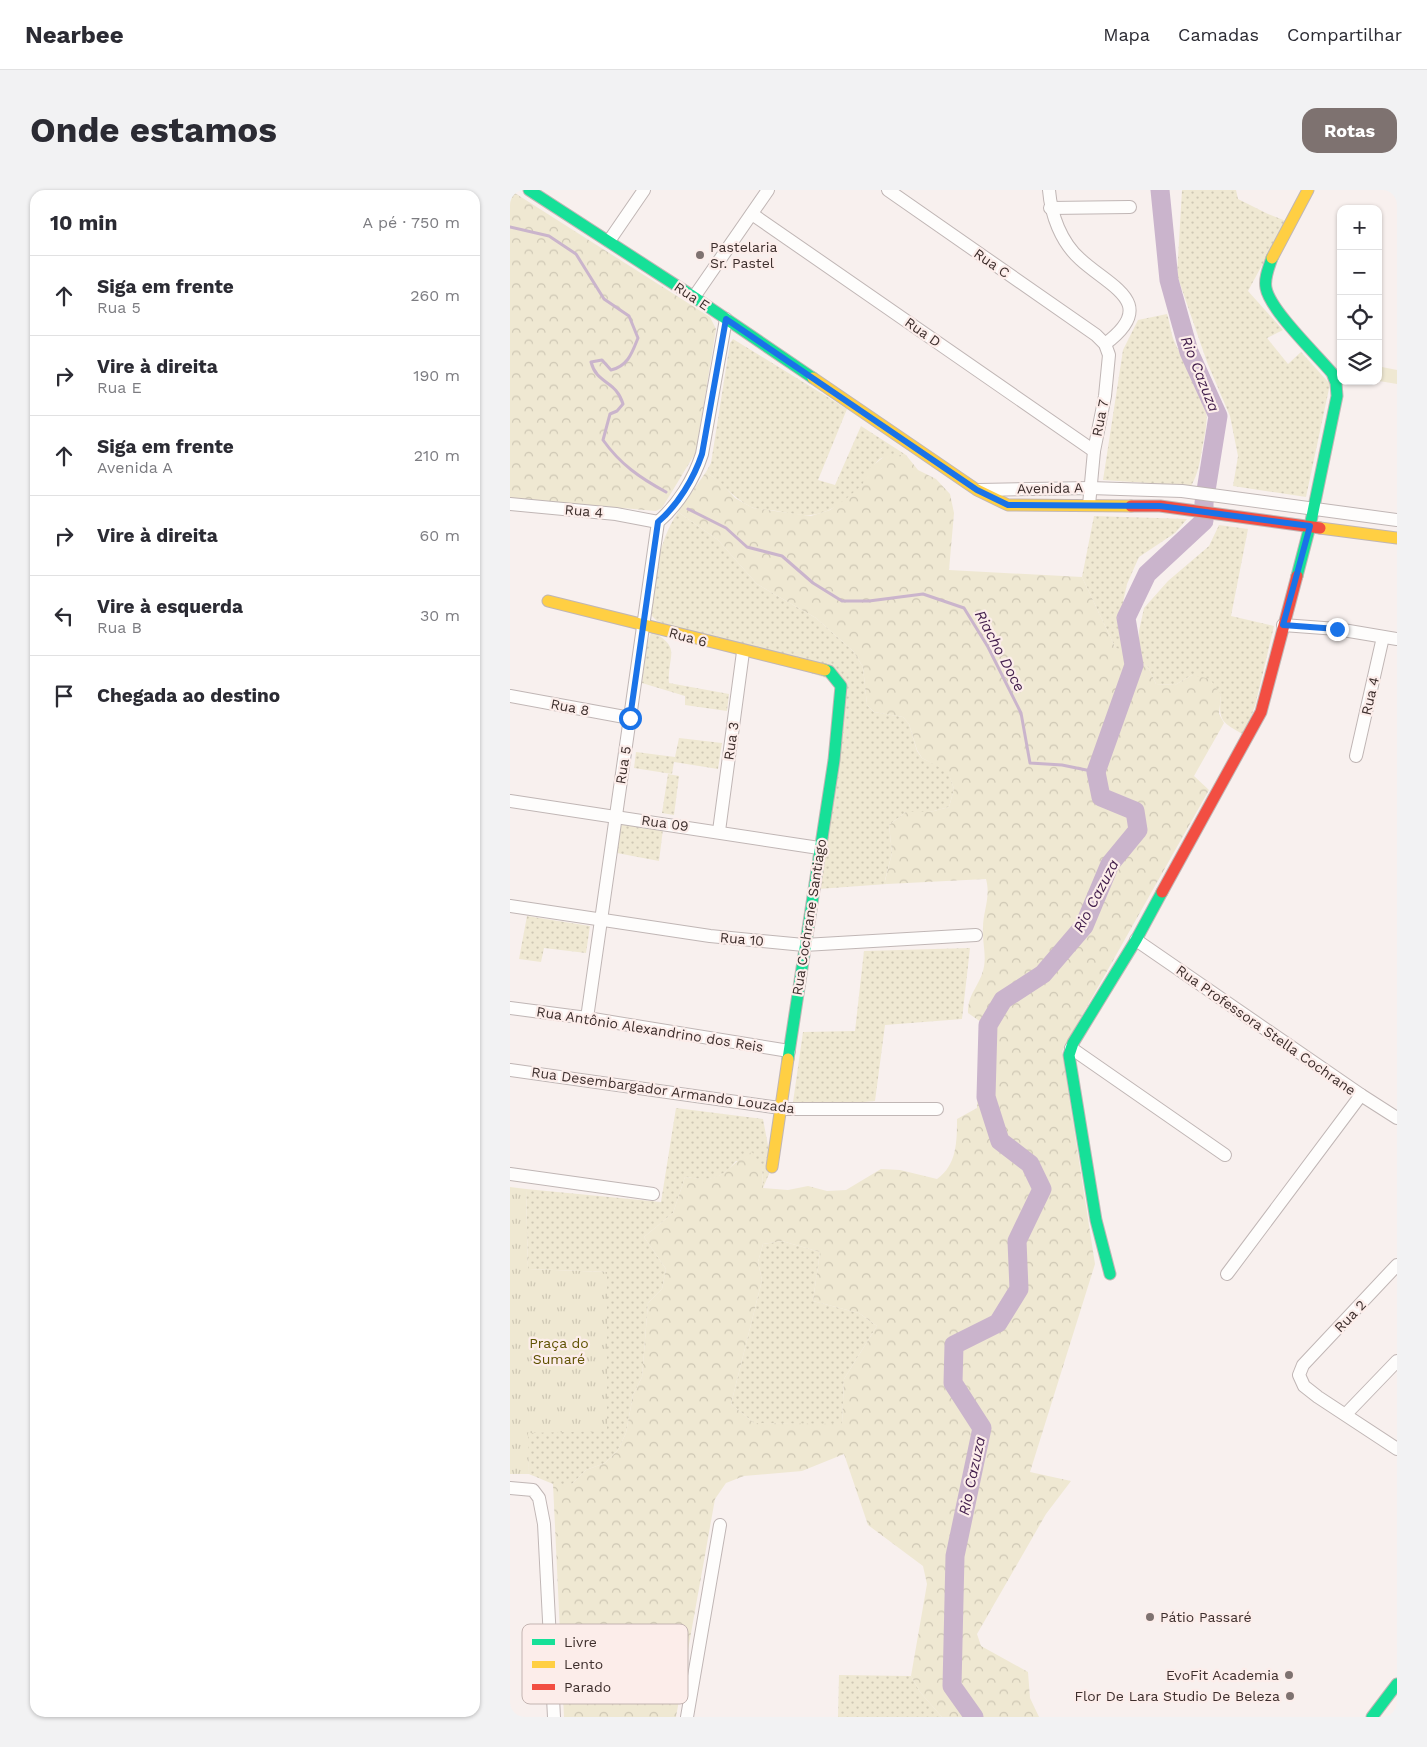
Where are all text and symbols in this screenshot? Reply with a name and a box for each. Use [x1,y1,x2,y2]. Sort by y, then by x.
text: Nearbee [25,21,124,49]
text: Mapa [1103,24,1150,45]
text: Camadas [1178,24,1259,45]
text: Compartilhar [1287,24,1402,45]
button: Rotas [1302,108,1397,153]
text: Onde estamos [30,109,277,151]
map controls [1337,205,1382,385]
button: + [1337,205,1382,250]
text: 10 min [50,210,117,235]
text: A pé · 750 m [363,213,460,232]
place label: Pastelaria Sr. Pastel [710,239,777,271]
street label: Rua C [971,245,1013,281]
marker: Pastelaria Sr. Pastel [694,249,706,261]
button: − [1337,250,1382,295]
text: Siga em frente [97,275,234,298]
street label: Rua E [671,278,713,314]
icon: ahead [50,282,78,310]
text: 260 m [410,286,460,305]
button: locate [1337,295,1382,340]
text: Rua 5 [97,298,141,317]
street label: Rua D [902,314,944,350]
water label: Rio Cazuza [1177,334,1223,414]
button: layers [1337,340,1382,385]
text: Vire à direita [97,355,218,378]
icon: right [50,362,78,390]
text: 190 m [413,366,460,385]
text: Rua E [97,378,142,397]
street label: Rua 7 [1089,398,1111,438]
text: Siga em frente [97,435,234,458]
icon: ahead [50,442,78,470]
text: 210 m [414,446,460,465]
text: Avenida A [97,458,173,477]
street label: Avenida A [1017,479,1083,497]
street label: Rua 4 [564,501,604,521]
icon: right [50,522,78,550]
text: Vire à direita [97,524,218,547]
text: 60 m [420,526,460,545]
text: Vire à esquerda [97,595,243,618]
icon: left [50,602,78,630]
text: 30 m [420,606,460,625]
water label: Riacho Doce [971,607,1029,695]
text: Rua B [97,618,142,637]
route end [1326,618,1349,641]
street label: Rua 6 [667,624,709,650]
street label: Rua 4 [1358,675,1382,717]
icon: arrive [50,682,78,710]
text: Chegada ao destino [97,684,280,707]
street label: Rua 8 [549,695,591,719]
route start [619,707,642,730]
street label: Rua 3 [720,721,742,761]
street label: Rua 5 [612,745,634,785]
street label: Rua 09 [640,812,690,834]
street label: Rua Cochrane Santiago [789,838,829,996]
water label: Rio Cazuza [1069,857,1123,935]
street label: Rua 10 [719,929,765,949]
street label: Rua Professora Stella Cochrane [1173,962,1359,1098]
street label: Rua Antônio Alexandrino dos Reis [535,1003,765,1055]
street label: Rua Desembargador Armando Louzada [530,1064,796,1116]
street label: Rua 2 [1331,1297,1369,1335]
park label: Praça do Sumaré [529,1335,589,1367]
water label: Rio Cazuza [955,1435,989,1517]
place label: Pátio Passaré [1160,1609,1252,1625]
marker: Pátio Passaré [1144,1611,1156,1623]
legend [522,1624,688,1704]
text: Livre [564,1634,597,1650]
text: Lento [564,1656,603,1672]
place label: EvoFit Academia [1166,1667,1279,1683]
marker: EvoFit Academia [1283,1669,1295,1681]
text: Parado [564,1679,611,1695]
place label: Flor De Lara Studio De Beleza [1074,1688,1280,1704]
marker: Flor De Lara Studio De Beleza [1284,1690,1296,1702]

